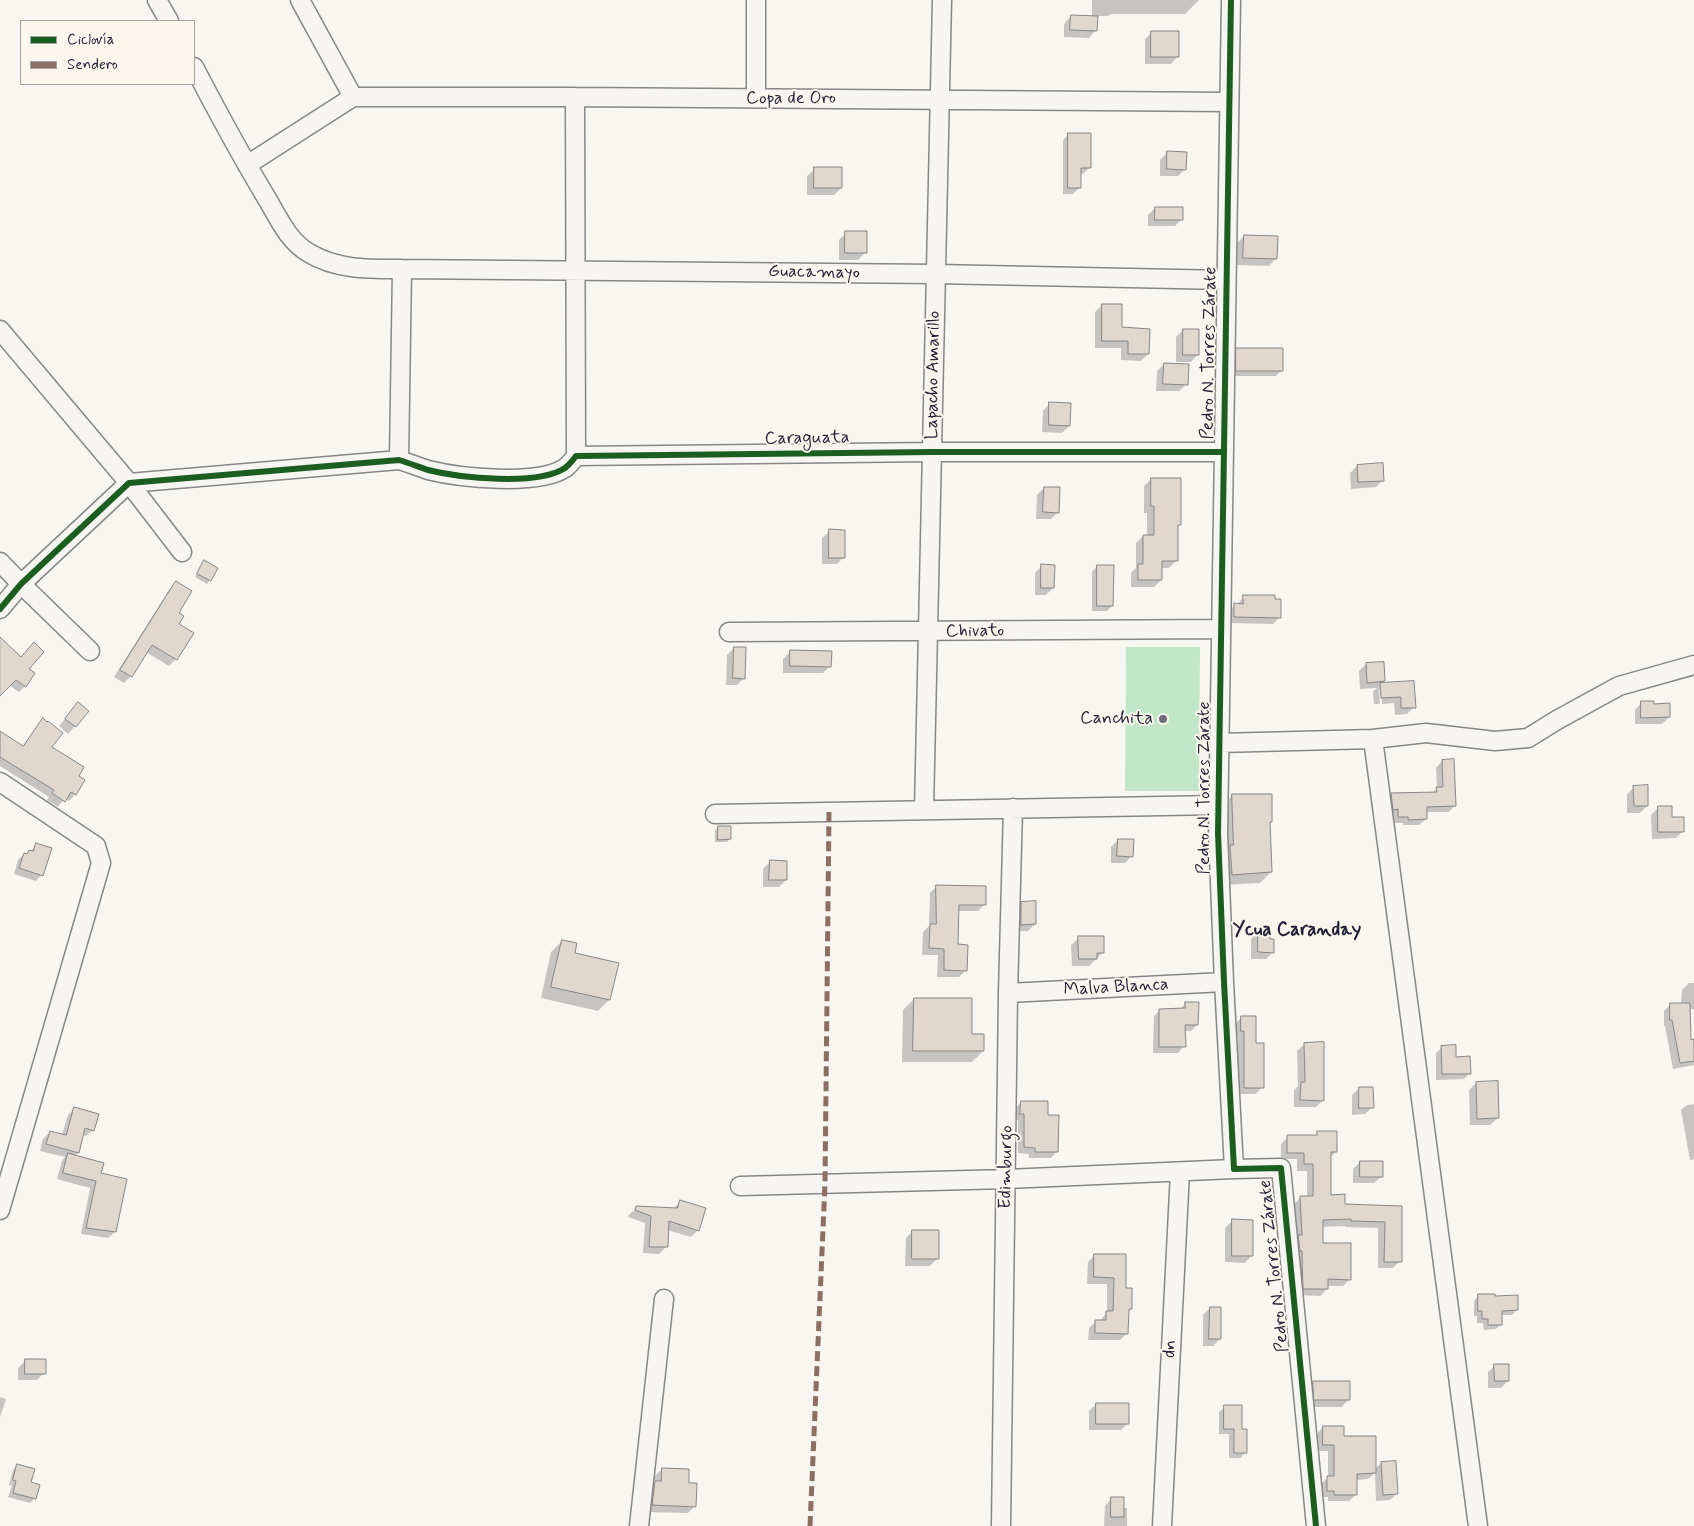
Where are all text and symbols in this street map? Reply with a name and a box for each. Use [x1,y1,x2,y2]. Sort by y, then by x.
legend [20,20,195,85]
text: Ciclovía [67,30,115,50]
text: Sendero [67,55,118,75]
street label: Copa de Oro [746,88,836,110]
street label: Guacamayo [768,261,860,285]
street label: Pedro N. Torres Zárate [1198,266,1222,440]
street label: Lapacho Amarillo [922,310,946,440]
street label: Caraguata [764,427,850,451]
street label: Chivato [946,621,1004,643]
street label: Pedro N. Torres Zárate [1194,701,1216,875]
place label: Canchita [1080,708,1153,730]
marker: Canchita [1157,713,1169,725]
district label: Ycua Caranday [1233,920,1361,942]
street label: Malva Blanca [1063,974,1169,1002]
street label: Edimburgo [995,1125,1019,1209]
street label: Pedro N. Torres Zárate [1255,1179,1295,1353]
street label: dn [1160,1339,1182,1359]

